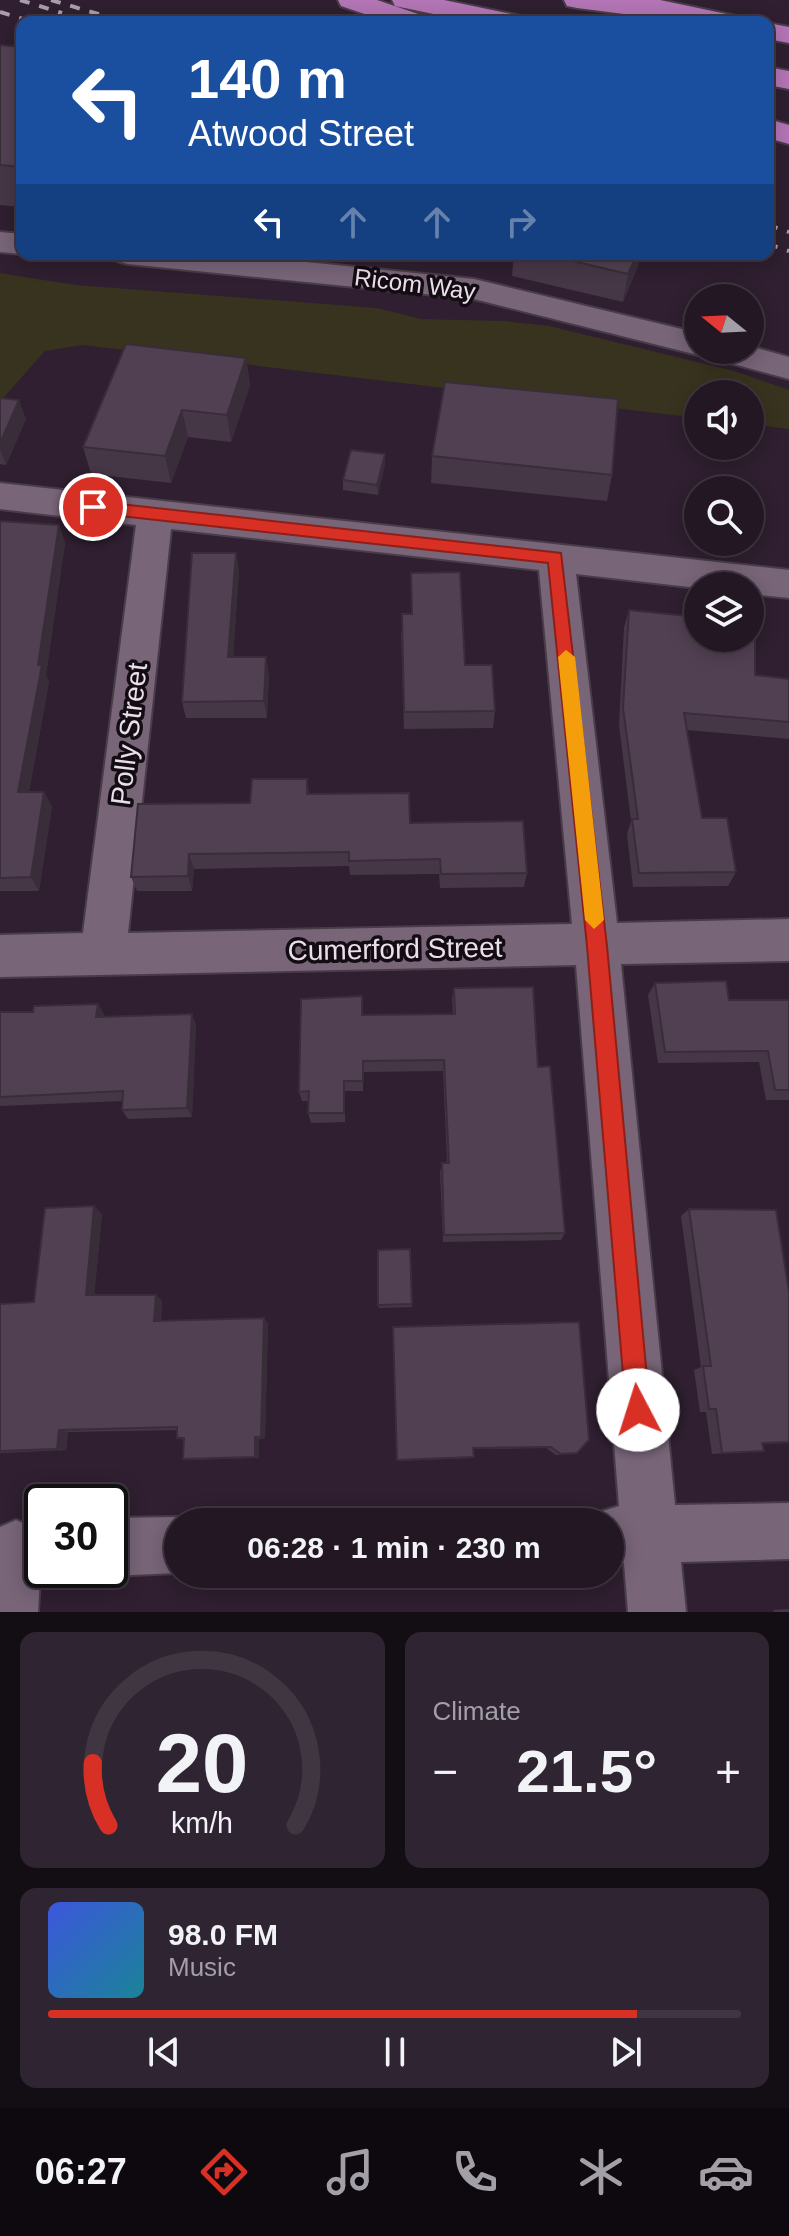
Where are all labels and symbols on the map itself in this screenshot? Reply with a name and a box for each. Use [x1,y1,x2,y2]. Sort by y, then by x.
street label: Ricom Way [353,263,477,305]
north arrow [684,284,764,364]
pin [59,473,127,541]
street label: Polly Street [105,661,153,807]
street label: Cumerford Street [287,932,503,966]
position arrow [596,1368,680,1452]
speed limit sign: 30 [24,1484,128,1588]

